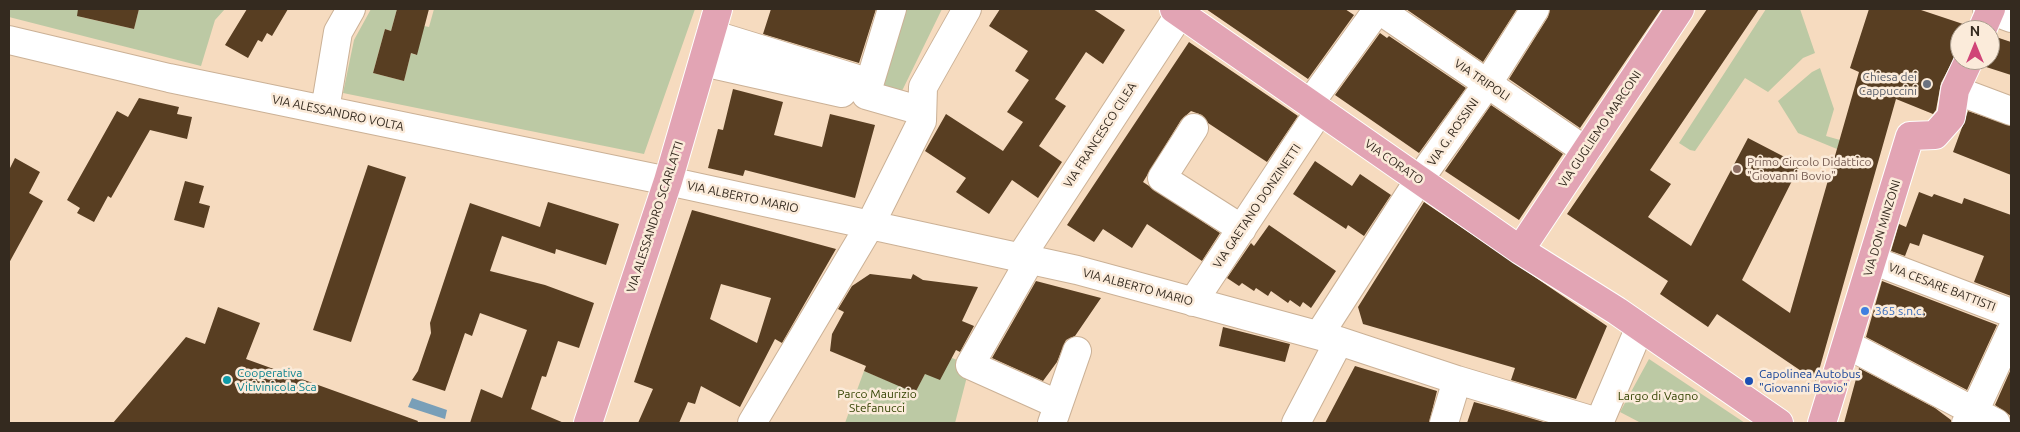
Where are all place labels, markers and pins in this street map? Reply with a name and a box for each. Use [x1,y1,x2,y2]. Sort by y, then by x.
place label: Chiesa dei Cappuccini [1859,70,1917,98]
marker: Chiesa dei Cappuccini [1921,78,1933,90]
place label: Primo Circolo Didattico "Giovanni Bovio" [1747,155,1872,183]
marker: Primo Circolo Didattico "Giovanni Bovio" [1731,163,1743,175]
place label: 365 s.n.c. [1875,304,1925,318]
marker: 365 s.n.c. [1859,305,1871,317]
place label: Cooperativa Vitivinicola Sca [237,366,317,394]
place label: Capolinea Autobus "Giovanni Bovio" [1759,367,1860,395]
marker: Cooperativa Vitivinicola Sca [221,374,233,386]
marker: Capolinea Autobus "Giovanni Bovio" [1743,375,1755,387]

